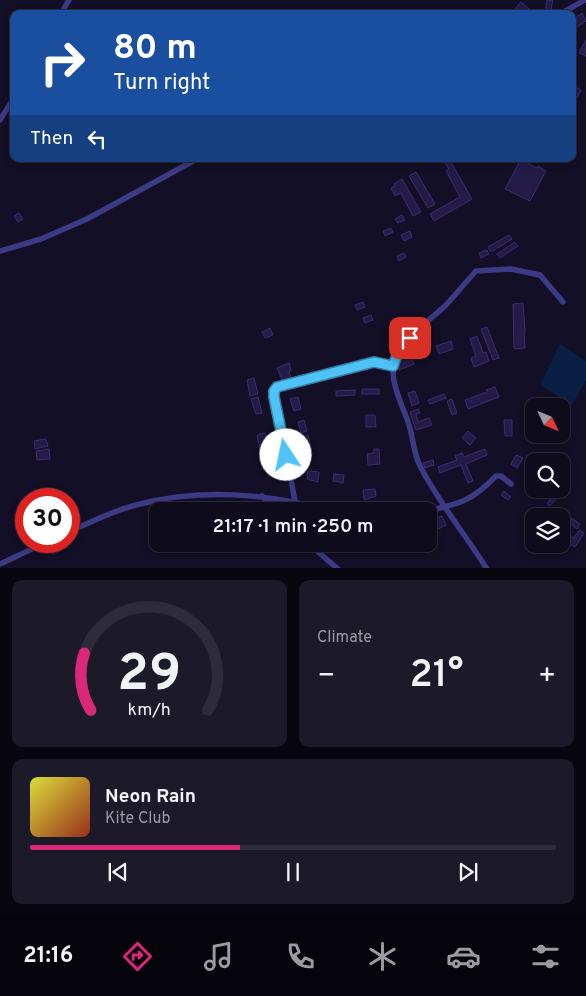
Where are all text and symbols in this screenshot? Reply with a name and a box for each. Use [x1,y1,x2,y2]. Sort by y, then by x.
text: 80 m [113,27,197,71]
icon: right [30,30,95,95]
text: Turn right [113,70,210,97]
icon: left [83,125,111,153]
text: Then [30,127,73,151]
pin [389,317,431,359]
icon: arrive [396,324,424,352]
north arrow [525,398,570,442]
map controls [525,398,570,553]
position arrow [259,428,311,480]
button: search [525,453,570,498]
speed limit sign: 30 [15,488,80,553]
button: layers [525,508,570,553]
text: 21:17 · 1 min · 250 m [213,515,373,539]
text: Climate [317,628,372,648]
text: 29 [118,643,181,709]
text: 21° [410,652,463,701]
text: − [317,659,335,695]
text: + [538,659,556,695]
text: km/h [128,699,171,722]
text: Neon Rain [105,785,196,809]
text: Kite Club [105,809,170,829]
icon: previous [104,858,132,886]
icon: pause [279,858,307,886]
icon: next [454,858,482,886]
icon: directions [120,939,155,974]
icon: music [201,939,236,974]
icon: phone [283,939,318,974]
icon: climate [365,939,400,974]
icon: car [446,939,481,974]
icon: filters [528,939,563,974]
text: 21:16 [23,943,73,970]

